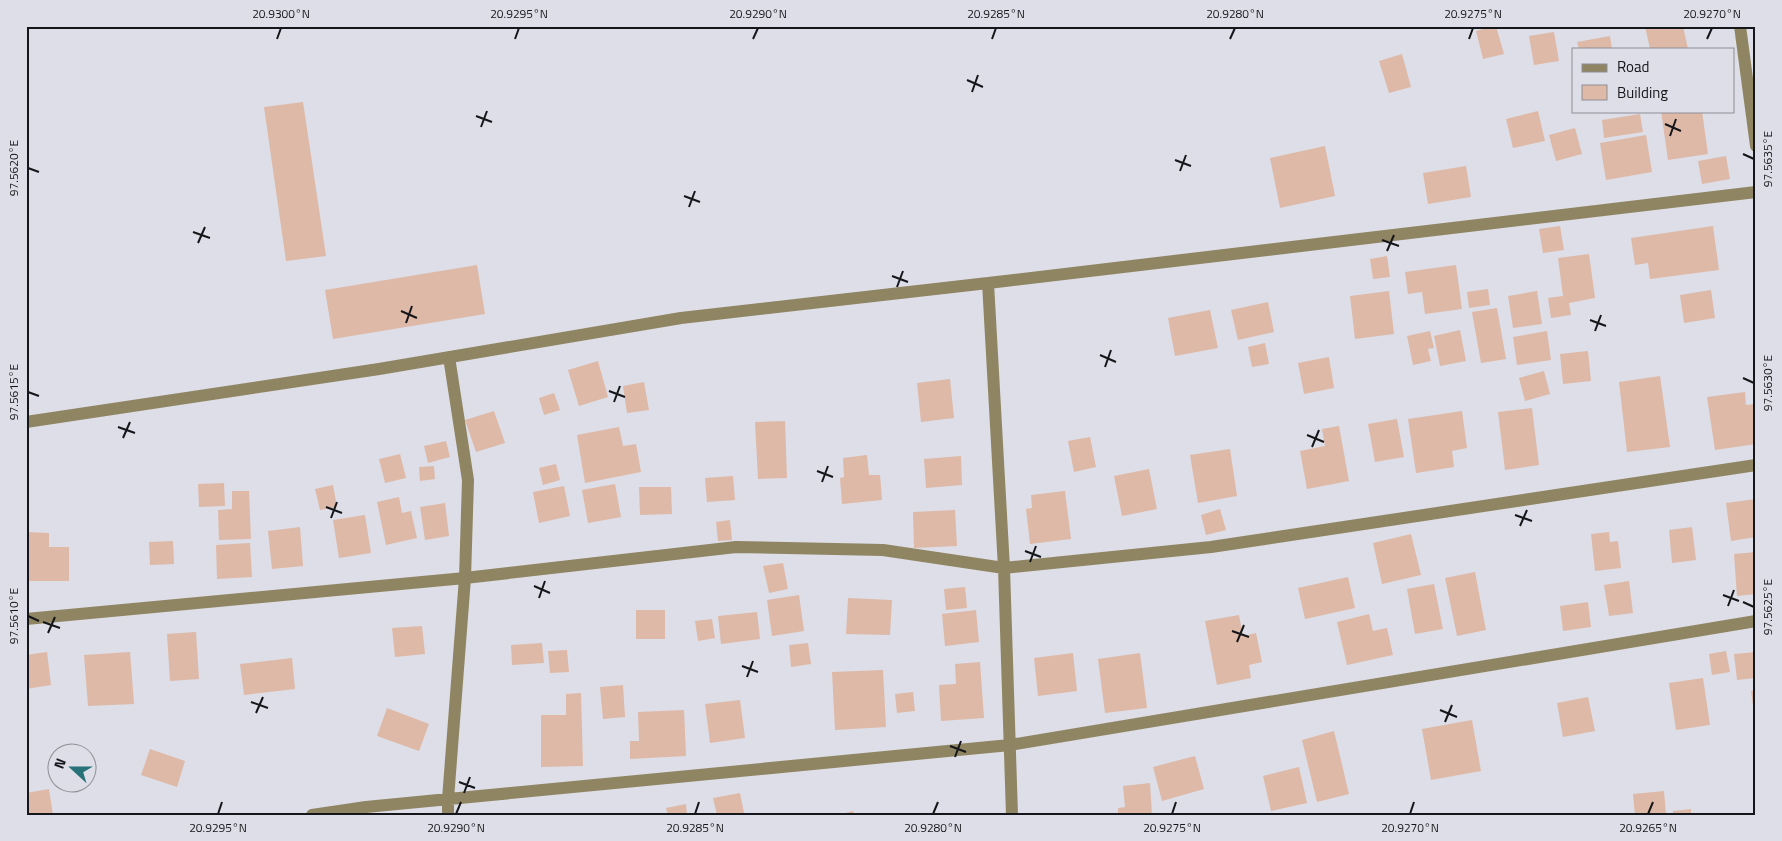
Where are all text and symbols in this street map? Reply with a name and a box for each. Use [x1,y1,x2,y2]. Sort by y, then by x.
text: 20.9300°N [252,4,310,23]
text: 20.9295°N [490,4,548,23]
text: 20.9290°N [729,4,787,23]
text: 20.9285°N [967,4,1025,23]
text: 20.9280°N [1206,4,1264,23]
text: 20.9275°N [1444,4,1502,23]
text: 20.9270°N [1683,4,1741,23]
legend [1572,48,1734,112]
text: Road [1617,55,1649,78]
text: Building [1617,81,1668,104]
text: 97.5635°E [1758,131,1777,187]
text: 97.5620°E [4,140,23,196]
text: 97.5630°E [1758,355,1777,411]
text: 97.5615°E [4,364,23,420]
text: 97.5625°E [1758,579,1777,635]
text: 97.5610°E [4,588,23,644]
north arrow [48,744,98,794]
text: N [48,755,71,771]
text: 20.9295°N [189,818,247,837]
text: 20.9290°N [427,818,485,837]
text: 20.9285°N [666,818,724,837]
text: 20.9280°N [904,818,962,837]
text: 20.9275°N [1143,818,1201,837]
text: 20.9270°N [1381,818,1439,837]
text: 20.9265°N [1619,818,1677,837]

